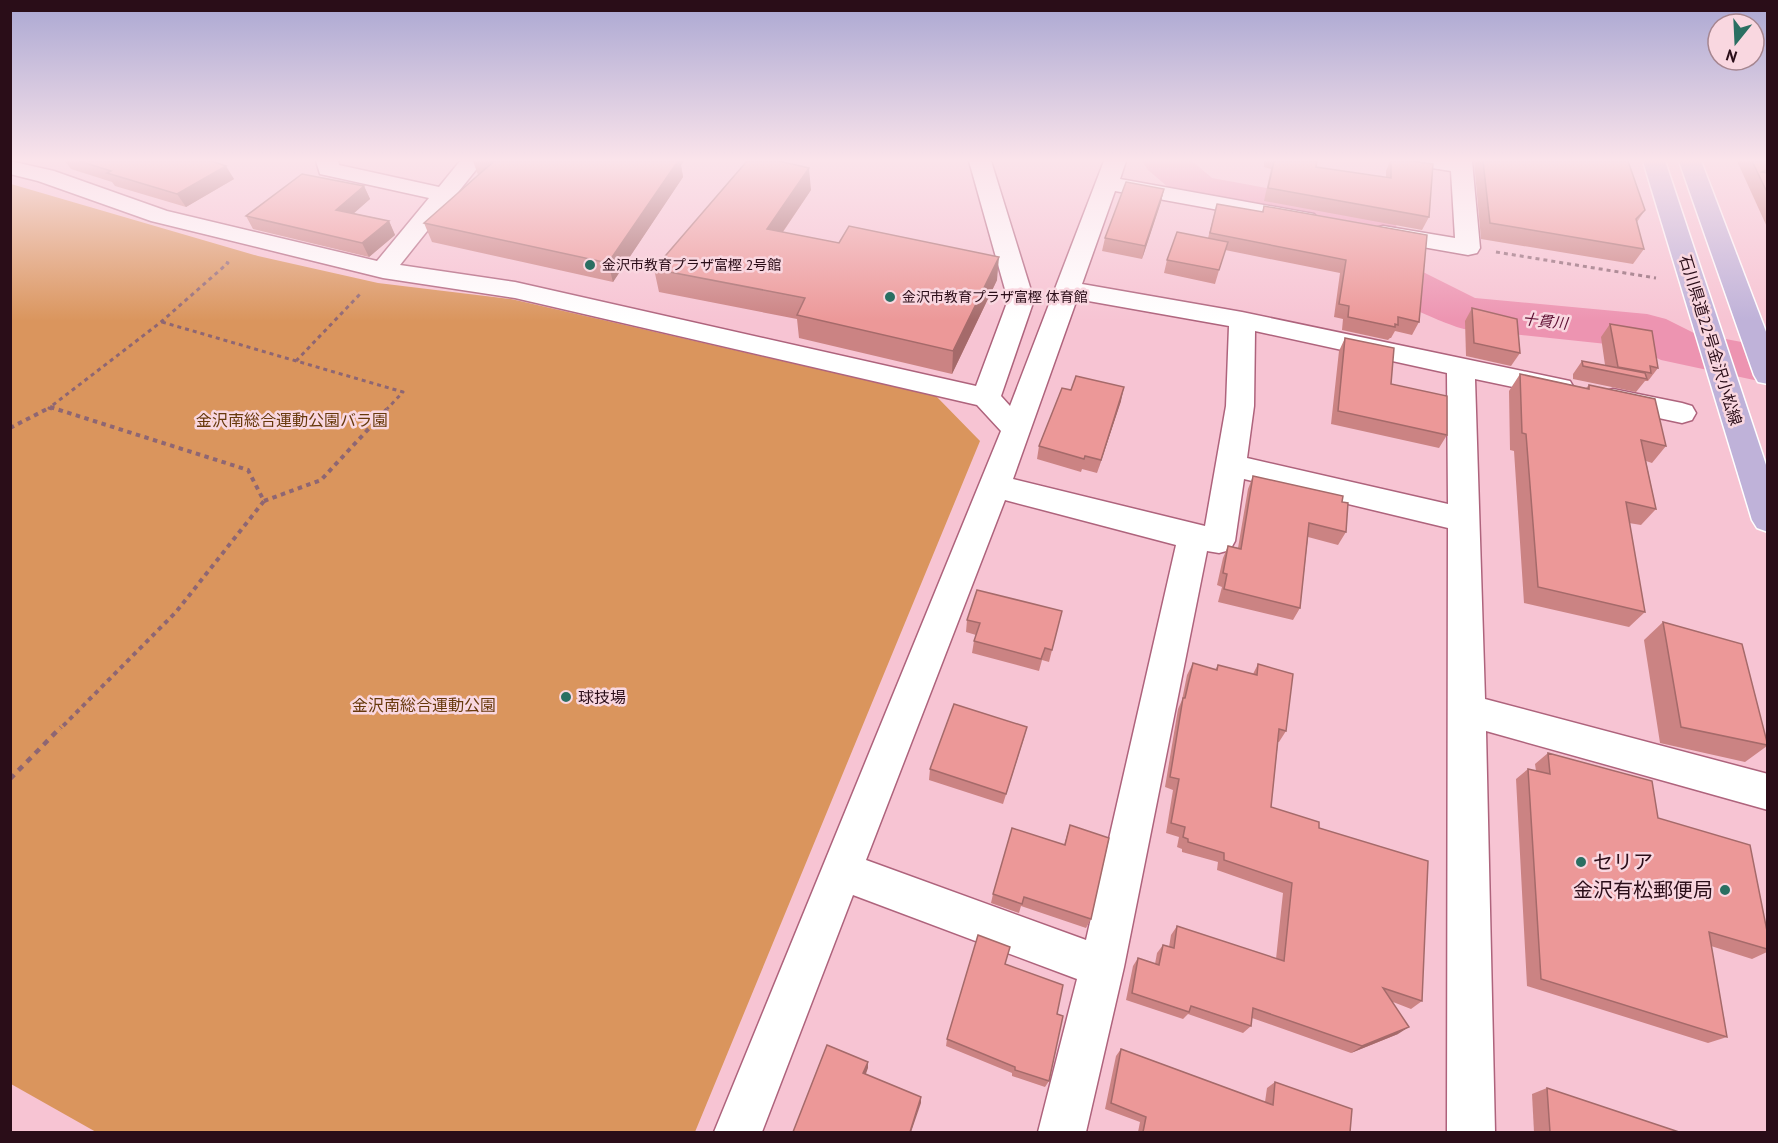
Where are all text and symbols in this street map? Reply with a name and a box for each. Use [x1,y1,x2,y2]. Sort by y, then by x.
north arrow [1706,12,1766,72]
text: N [1723,45,1739,67]
street label: 石川県道22号金沢小松線 [1675,252,1747,428]
place label: 金沢市教育プラザ富樫 2号館 [602,256,781,274]
marker: 金沢市教育プラザ富樫 2号館 [583,258,597,272]
place label: 金沢市教育プラザ富樫 体育館 [902,288,1088,306]
marker: 金沢市教育プラザ富樫 体育館 [883,290,897,304]
water label: 十貫川 [1522,309,1570,333]
park label: 金沢南総合運動公園バラ園 [196,410,388,430]
place label: 球技場 [578,687,626,707]
marker: 球技場 [559,690,573,704]
park label: 金沢南総合運動公園 [352,695,496,715]
place label: セリア [1593,849,1653,875]
marker: セリア [1574,855,1588,869]
place label: 金沢有松郵便局 [1573,877,1713,903]
marker: 金沢有松郵便局 [1718,883,1732,897]

